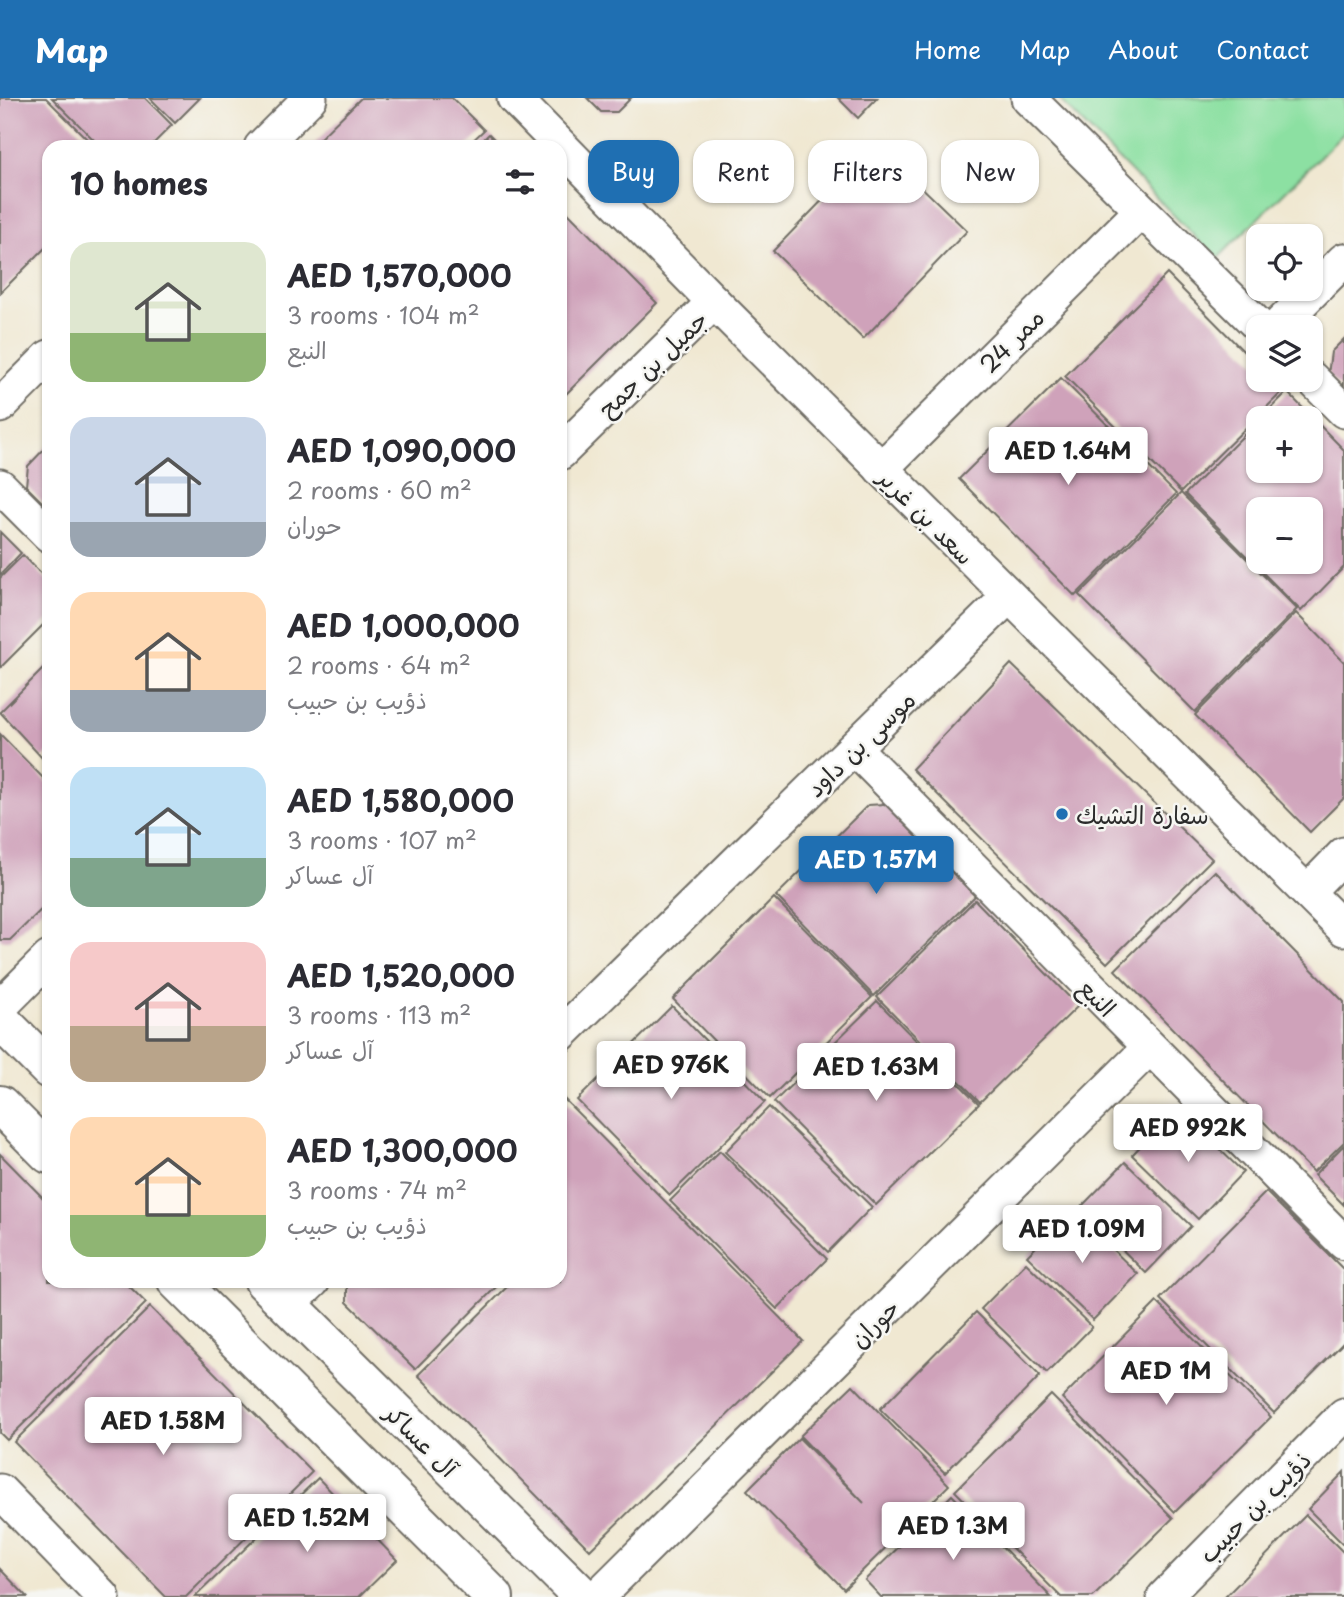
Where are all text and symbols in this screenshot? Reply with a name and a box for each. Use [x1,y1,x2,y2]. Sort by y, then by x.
text: Map [35,24,108,74]
text: Home [914,31,981,67]
text: Map [1019,31,1070,67]
text: About [1108,31,1178,67]
text: Contact [1216,31,1309,67]
chip: Buy [588,140,679,203]
chip: Rent [693,140,794,203]
chip: Filters [808,140,927,203]
chip: New [941,140,1039,203]
text: 10 homes [70,160,208,205]
icon: filters [501,163,539,201]
map controls [1246,224,1323,574]
button: locate [1246,224,1323,301]
text: AED 1,570,000 [287,252,512,297]
icon: home [126,270,210,354]
text: 3 rooms · 104 m² [287,297,480,332]
street label: ممر 24 [970,299,1052,381]
street label: جميل بن جمح [589,301,715,425]
button: layers [1246,315,1323,392]
text: النبع [287,332,327,367]
button: + [1246,406,1323,483]
text: AED 1,090,000 [287,427,516,472]
pin: AED 1.64M [988,428,1148,487]
text: AED 1.64M [1005,432,1131,467]
icon: home [126,445,210,529]
street label: سعد بن غرير [869,458,983,572]
text: 2 rooms · 60 m² [287,472,472,507]
button: − [1246,497,1323,574]
text: حوران [287,507,340,542]
text: AED 1,000,000 [287,602,520,647]
icon: home [126,620,210,704]
text: 2 rooms · 64 m² [287,647,471,682]
text: ذؤيب بن حبيب [287,682,427,717]
street label: موسى بن داود [797,682,923,804]
text: AED 1,580,000 [287,777,514,822]
icon: home [126,795,210,879]
place label: سفارة التشيك [1076,796,1209,832]
marker: سفارة التشيك [1054,806,1070,822]
text: 3 rooms · 107 m² [287,822,477,857]
pin: AED 1.57M [796,836,956,896]
text: AED 1.57M [815,841,937,876]
text: آل عساكر [287,857,373,892]
text: AED 1,520,000 [287,952,515,997]
icon: home [126,970,210,1054]
street label: النبع [1070,970,1125,1025]
text: 3 rooms · 113 m² [287,997,471,1032]
text: آل عساكر [287,1032,373,1067]
pin: AED 976K [599,1042,743,1101]
pin: AED 1.63M [796,1044,956,1103]
text: AED 976K [613,1046,729,1081]
text: AED 1.63M [813,1048,939,1083]
pin: AED 992K [1116,1104,1260,1164]
text: AED 992K [1129,1109,1247,1144]
text: AED 1,300,000 [287,1127,518,1172]
icon: home [126,1145,210,1229]
text: 3 rooms · 74 m² [287,1172,467,1207]
pin: AED 1.09M [1002,1206,1162,1265]
text: ذؤيب بن حبيب [287,1207,427,1242]
text: AED 1.09M [1019,1210,1145,1245]
street label: حوران [841,1290,906,1355]
pin: AED 1M [1109,1348,1223,1407]
text: AED 1M [1121,1352,1211,1387]
street label: آل عساكر [376,1394,467,1485]
pin: AED 1.58M [83,1398,243,1457]
text: AED 1.58M [101,1402,225,1437]
street label: ذؤيب بن حبيب [1190,1442,1318,1570]
pin: AED 1.52M [227,1494,387,1554]
text: AED 1.52M [244,1499,370,1534]
pin: AED 1.3M [881,1502,1025,1562]
text: AED 1.3M [898,1507,1008,1542]

